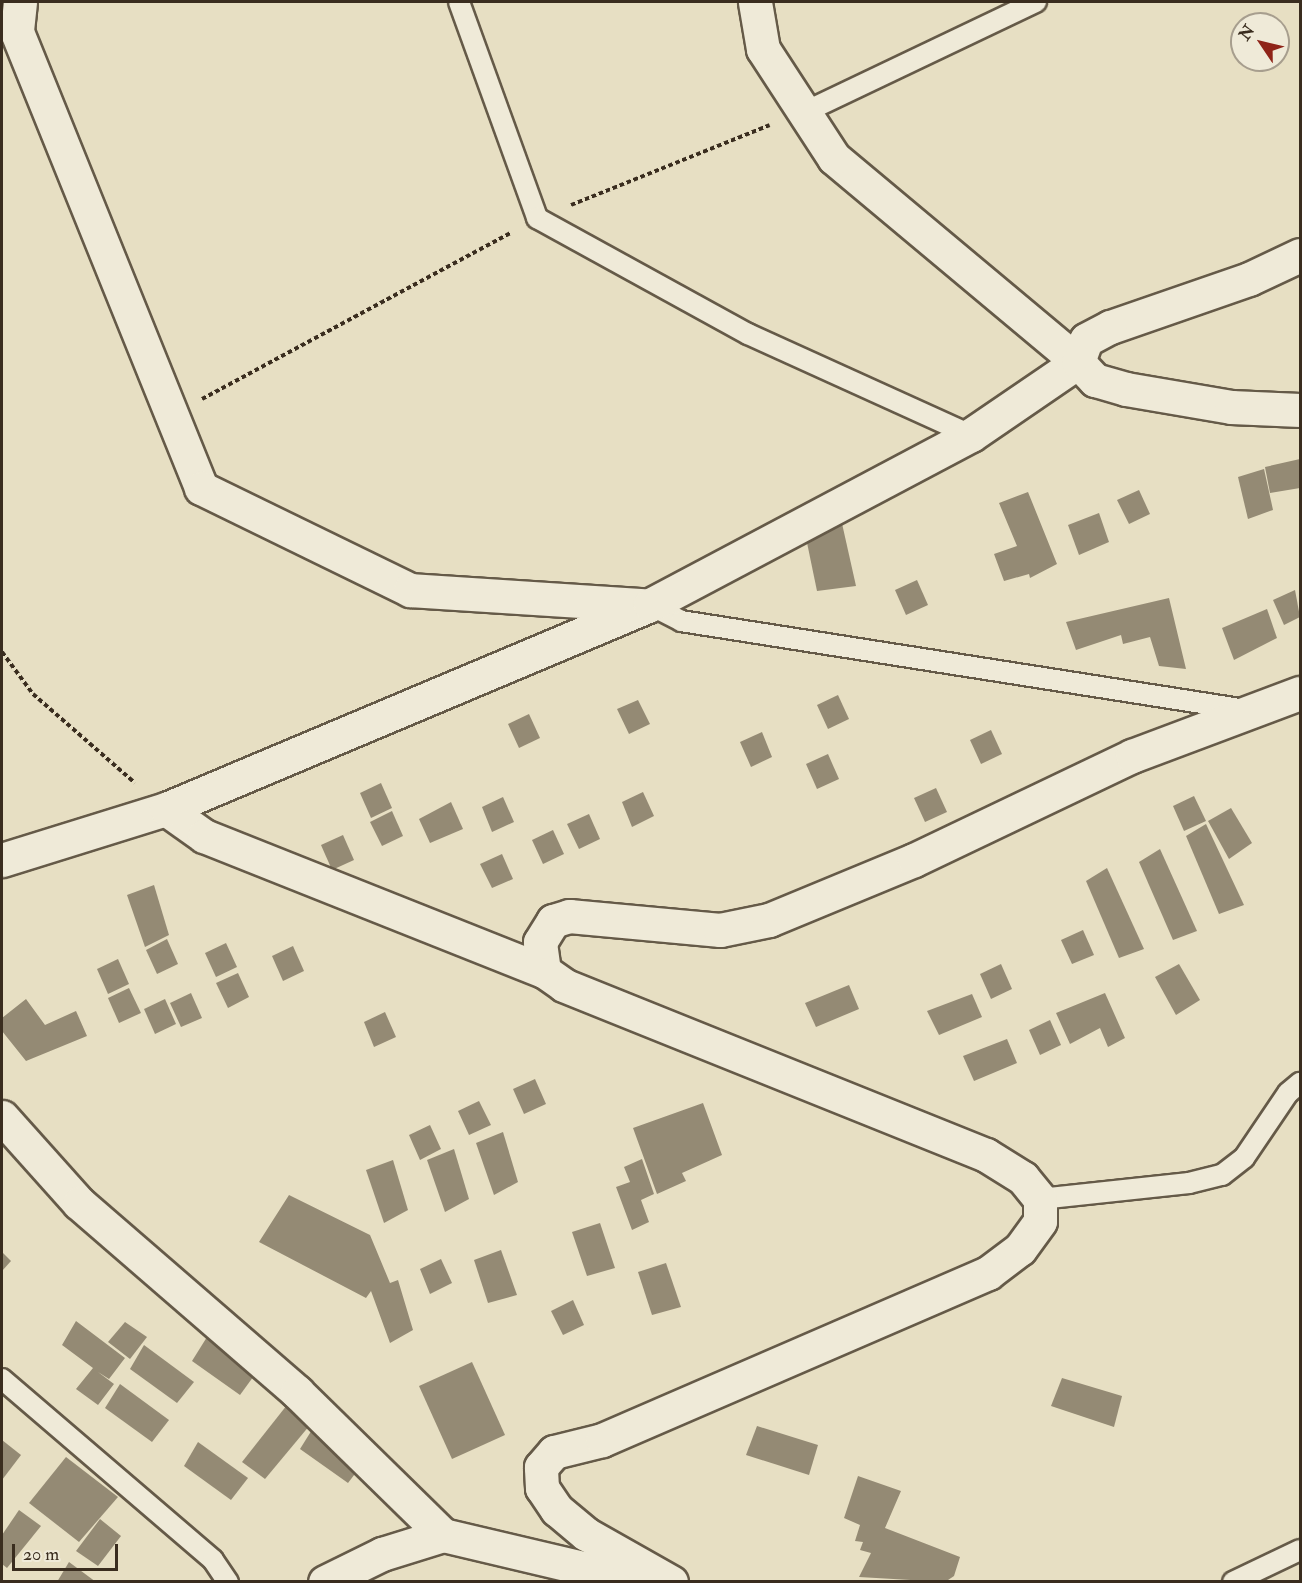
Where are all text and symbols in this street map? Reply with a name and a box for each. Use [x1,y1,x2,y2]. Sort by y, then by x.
north arrow [1230,12,1290,72]
text: N [1235,21,1259,44]
scale bar [15,1532,122,1570]
text: 20 m [23,1543,59,1566]

